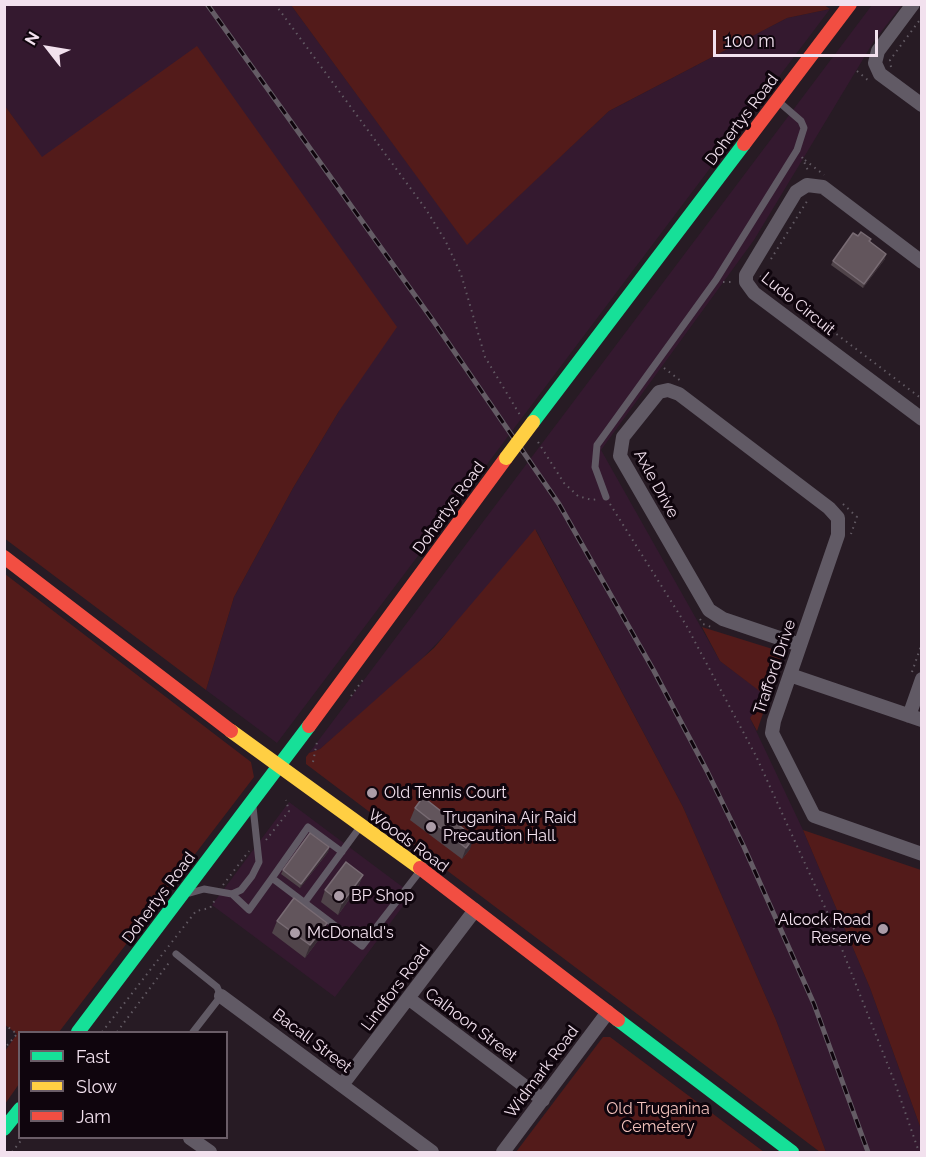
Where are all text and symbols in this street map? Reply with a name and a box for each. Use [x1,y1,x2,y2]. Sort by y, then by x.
north arrow [18,18,78,78]
scale bar [716,18,881,56]
text: N [21,28,43,49]
text: 100 m [724,30,775,51]
street label: Dohertys Road [701,71,783,169]
street label: Ludo Circuit [757,268,839,340]
street label: Axle Drive [629,447,683,521]
street label: Dohertys Road [409,458,489,558]
street label: Trafford Drive [750,617,800,717]
place label: Old Tennis Court [384,783,507,803]
marker: Old Tennis Court [365,786,379,800]
street label: Woods Road [364,805,452,877]
place label: Truganina Air Raid Precaution Hall [443,808,576,846]
marker: Truganina Air Raid Precaution Hall [424,820,438,834]
street label: Dohertys Road [118,849,200,947]
place label: BP Shop [351,886,414,906]
marker: BP Shop [332,889,346,903]
place label: Alcock Road Reserve [778,910,871,948]
marker: Alcock Road Reserve [876,922,890,936]
place label: McDonald's [307,923,394,943]
marker: McDonald's [288,926,302,940]
street label: Lindfors Road [358,941,434,1035]
street label: Calhoon Street [421,984,521,1066]
street label: Bacall Street [269,1005,355,1077]
street label: Widmark Road [501,1022,583,1122]
legend [18,1031,228,1139]
text: Fast [76,1046,110,1067]
text: Slow [76,1076,117,1097]
park label: Old Truganina Cemetery [606,1099,710,1137]
text: Jam [76,1106,111,1127]

